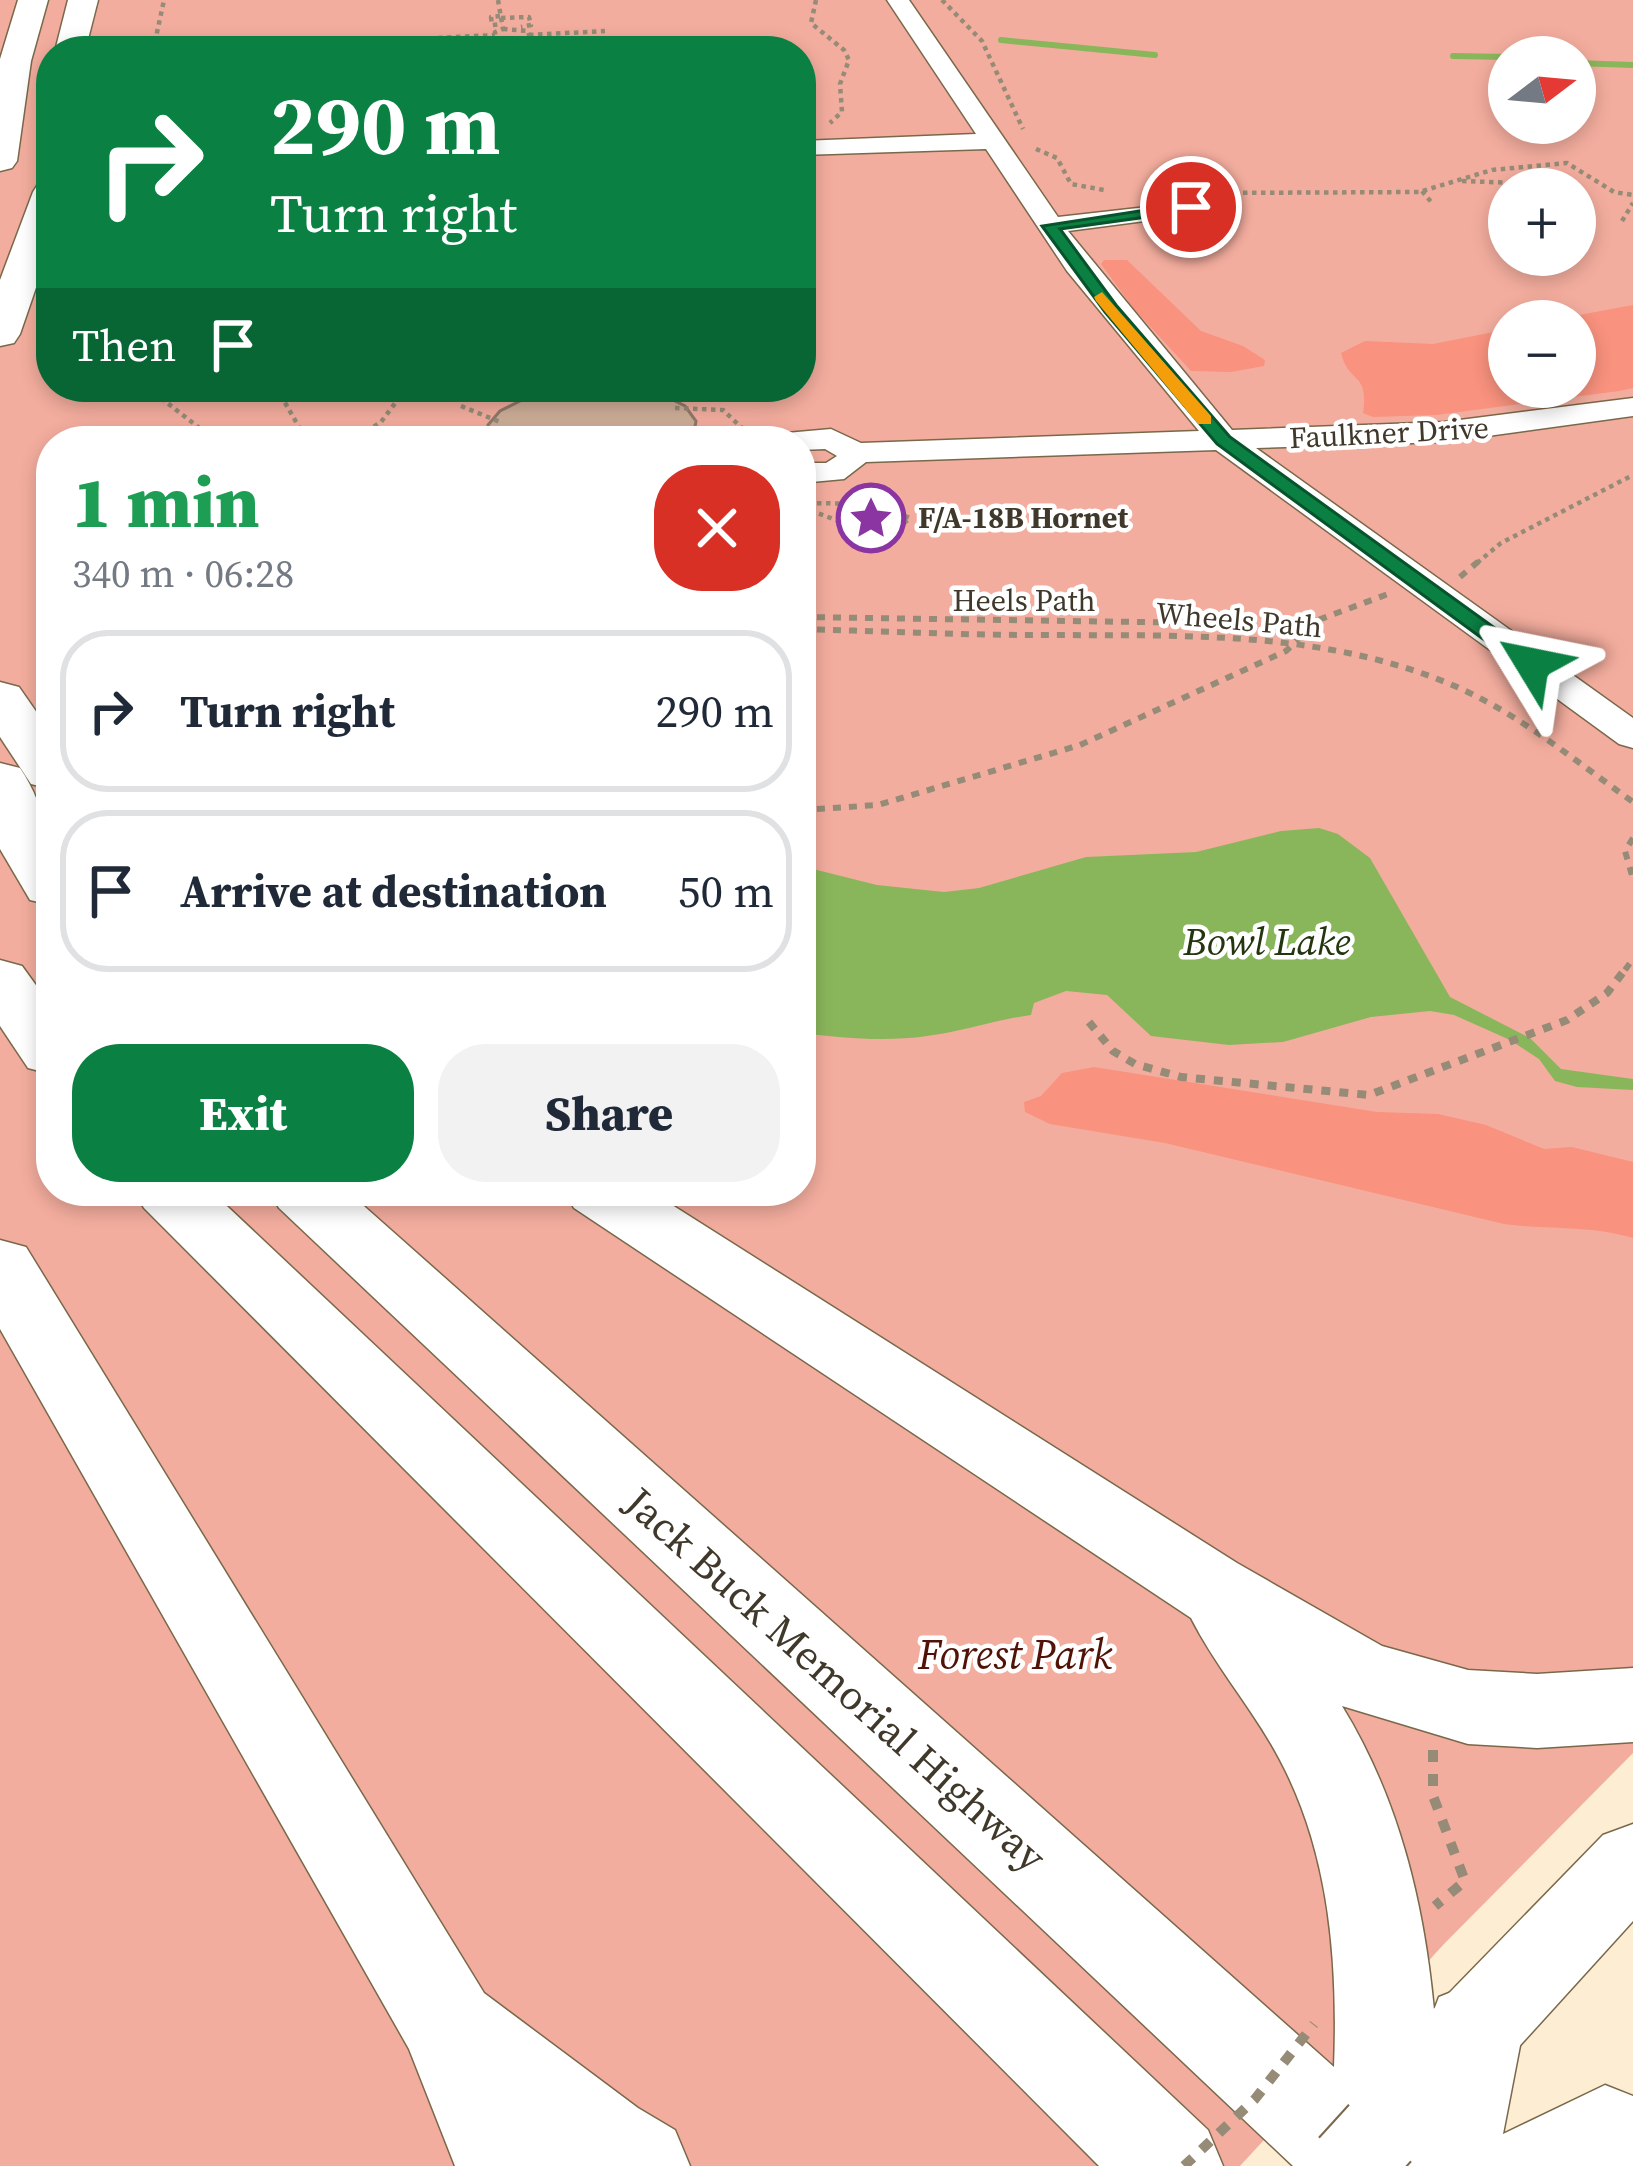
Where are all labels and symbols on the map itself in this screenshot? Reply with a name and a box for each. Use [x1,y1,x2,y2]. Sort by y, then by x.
north arrow [1488,36,1596,144]
pin [1140,156,1242,258]
street label: Faulkner Drive [1288,407,1490,458]
place icon: F/A-18B Hornet [836,483,906,553]
place label: F/A-18B Hornet [918,497,1128,538]
street label: Heels Path [952,580,1096,621]
street label: Wheels Path [1154,592,1324,647]
position arrow [1469,601,1595,727]
water label: Bowl Lake [1182,915,1351,968]
street label: Jack Buck Memorial Highway [612,1473,1060,1885]
park label: Forest Park [917,1625,1112,1683]

